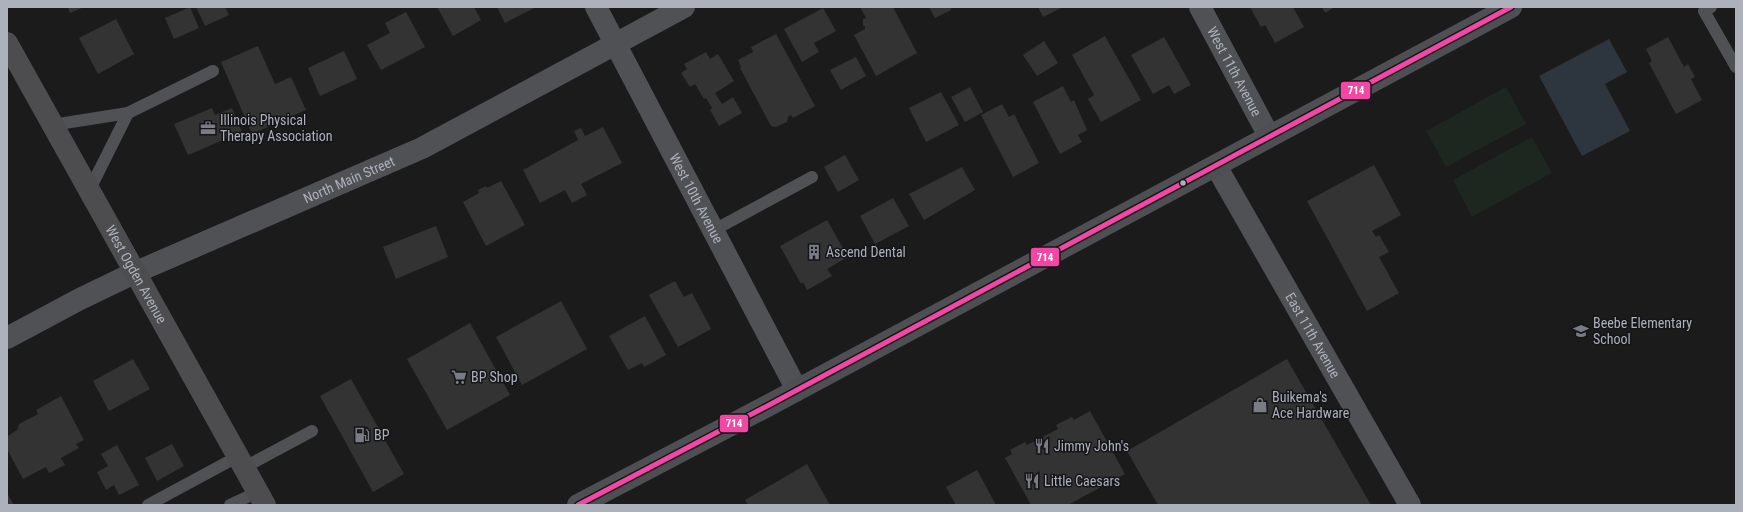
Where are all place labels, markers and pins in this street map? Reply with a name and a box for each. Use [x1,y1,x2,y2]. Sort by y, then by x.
place label: Illinois Physical Therapy Association [220,112,333,144]
office icon: Illinois Physical Therapy Association [199,119,217,137]
unlabelled marker [1178,178,1188,188]
building icon: Ascend Dental [805,243,823,261]
place label: Ascend Dental [826,244,906,260]
place label: Beebe Elementary School [1593,315,1692,347]
school or university icon: Beebe Elementary School [1572,322,1590,340]
supermarket icon: BP Shop [450,368,468,386]
place label: BP Shop [471,369,518,385]
place label: Buikema's Ace Hardware [1272,389,1350,421]
shop icon: Buikema's Ace Hardware [1251,396,1269,414]
fuel station icon: BP [353,426,371,444]
place label: BP [374,427,390,443]
restaurant icon: Jimmy John's [1033,437,1051,455]
place label: Jimmy John's [1054,438,1129,454]
restaurant icon: Little Caesars [1023,472,1041,490]
place label: Little Caesars [1044,473,1120,489]

